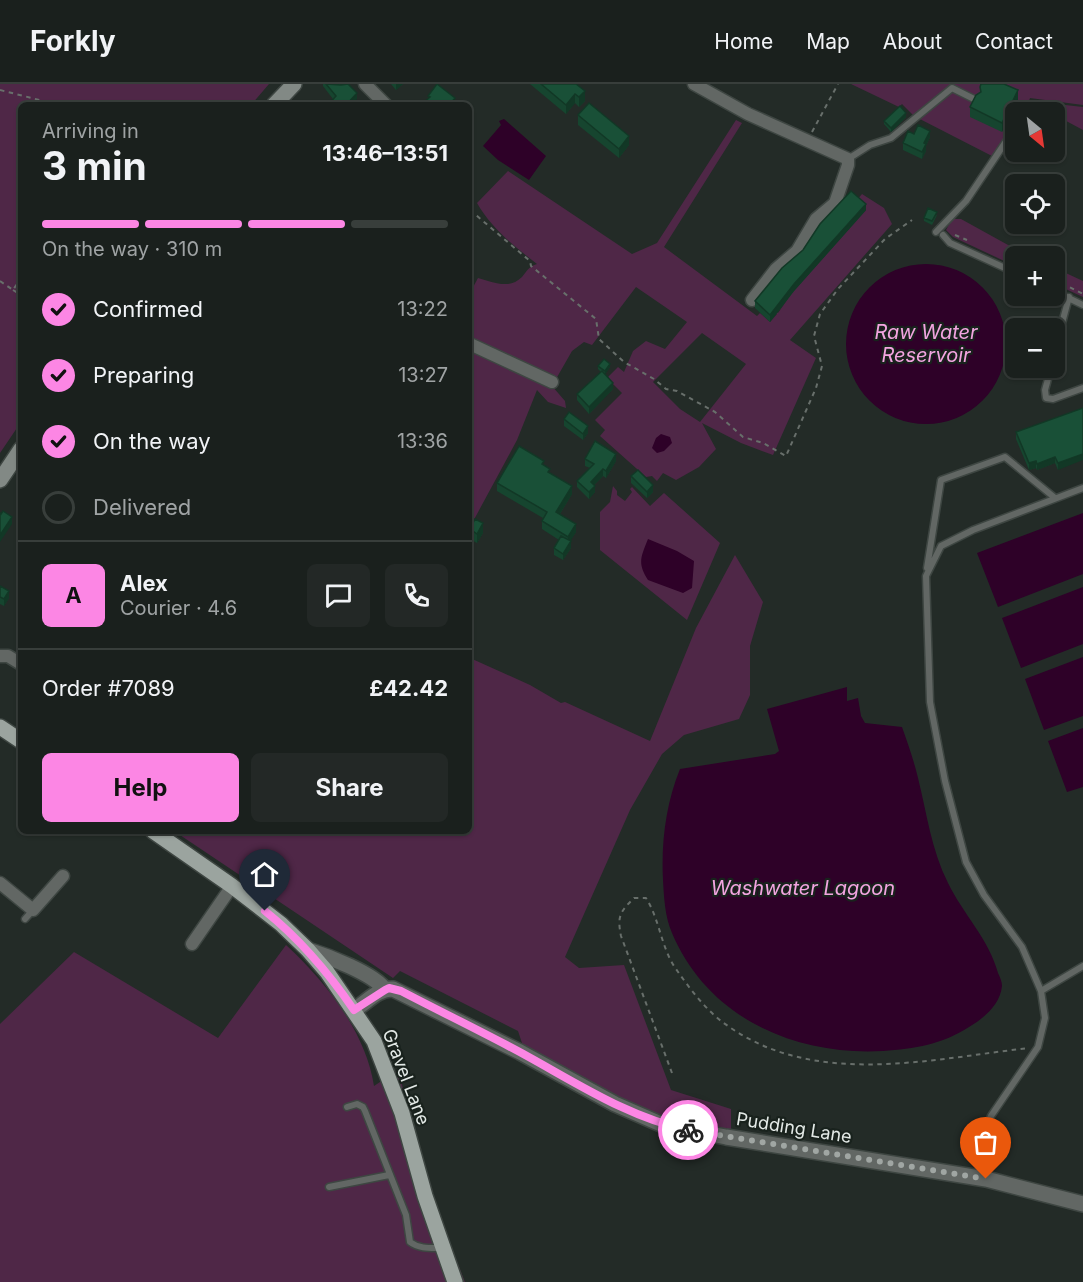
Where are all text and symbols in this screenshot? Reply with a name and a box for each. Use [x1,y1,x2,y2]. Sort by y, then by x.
text: Forkly [30,24,116,58]
text: Home [714,29,773,54]
text: Map [806,29,850,54]
text: About [883,29,942,54]
text: Contact [975,29,1053,54]
north arrow [1005,102,1065,162]
map controls [1005,102,1065,378]
text: Arriving in [42,119,139,143]
text: 13:46–13:51 [322,140,448,166]
text: 3 min [42,142,147,189]
button: locate [1005,174,1065,234]
text: On the way · 310 m [42,237,222,261]
button: + [1005,246,1065,306]
icon: check [42,293,75,326]
text: Confirmed [93,296,203,322]
text: 13:22 [397,297,448,321]
button: − [1005,318,1065,378]
water label: Raw Water Reservoir [874,320,978,367]
icon: check [42,359,75,392]
text: Preparing [93,362,194,388]
text: 13:27 [398,363,448,387]
icon: check [42,425,75,458]
text: On the way [93,428,211,454]
text: 13:36 [397,429,448,453]
text: Delivered [93,494,191,520]
button: chat [307,564,370,627]
button: phone [385,564,448,627]
text: Alex [120,570,168,596]
text: A [65,582,82,608]
text: Courier · 4.6 [120,596,237,620]
text: Order #7089 [42,675,175,701]
text: £42.42 [369,675,448,701]
button: Help [42,753,239,822]
button: Share [251,753,448,822]
pin [239,849,290,911]
icon: home [248,858,281,891]
water label: Washwater Lagoon [711,876,895,900]
street label: Gravel Lane [379,1026,434,1128]
courier [658,1100,718,1160]
street label: Pudding Lane [735,1108,853,1147]
icon: bike [672,1114,705,1147]
pin [960,1117,1011,1179]
icon: bag [969,1126,1002,1159]

